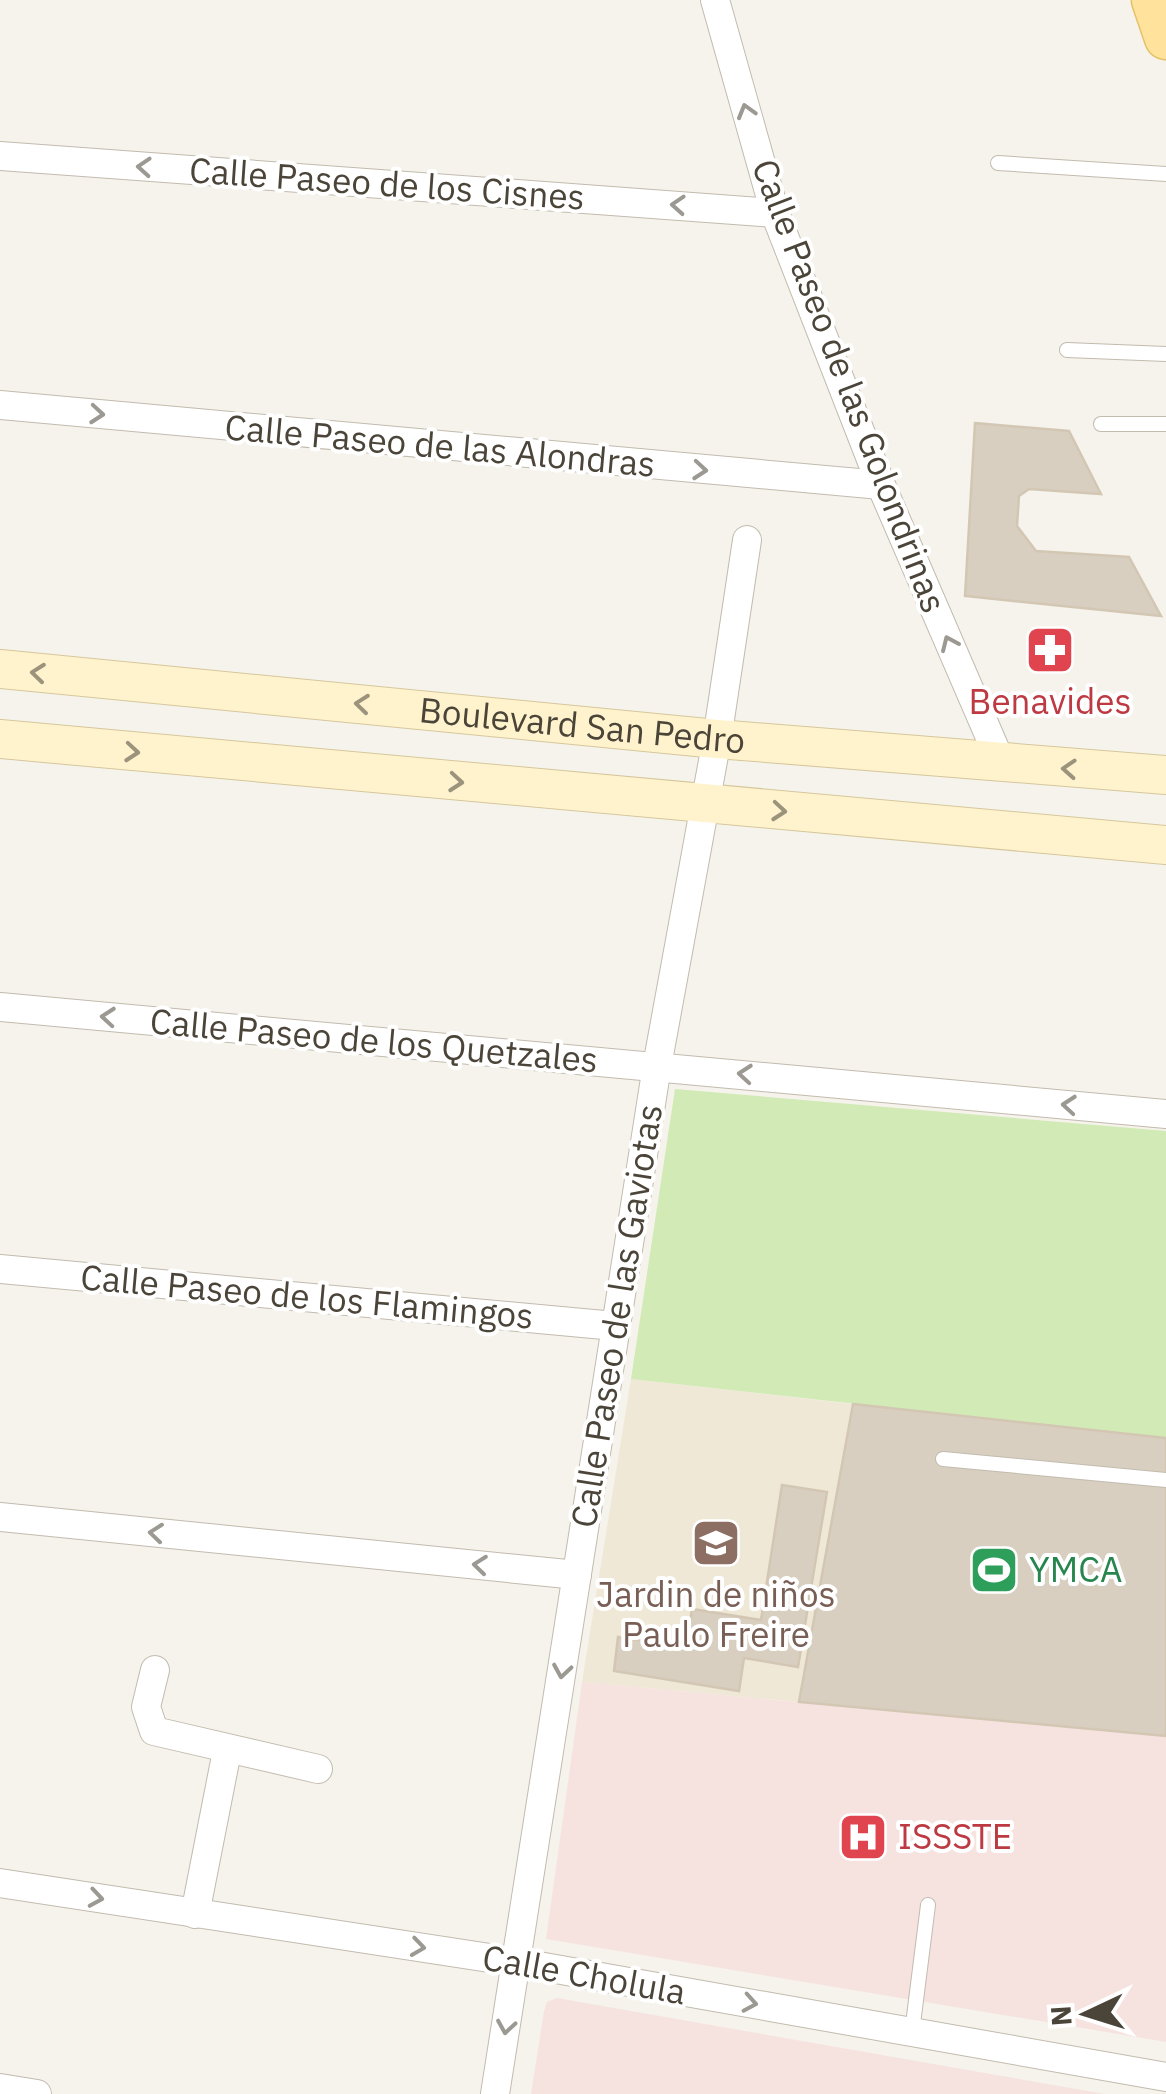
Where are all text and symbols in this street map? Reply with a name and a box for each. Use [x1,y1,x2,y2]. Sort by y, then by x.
one-way arrow [737,103,758,120]
street label: Calle Paseo de los Cisnes [188,146,586,220]
street label: Calle Paseo de las Golondrinas [742,152,958,619]
one-way arrow [135,156,151,178]
one-way arrow [669,195,685,217]
one-way arrow [90,403,106,425]
street label: Calle Paseo de las Alondras [223,403,657,487]
one-way arrow [692,459,708,481]
pharmacy icon: Benavides [1024,624,1076,676]
one-way arrow [941,635,961,653]
one-way arrow [30,662,46,684]
place label: Benavides [969,678,1131,724]
street label: Boulevard San Pedro [417,686,747,763]
one-way arrow [353,694,369,716]
one-way arrow [124,740,140,762]
one-way arrow [1060,759,1076,780]
one-way arrow [448,770,464,792]
one-way arrow [772,800,788,822]
street label: Calle Paseo de los Quetzales [148,998,600,1083]
one-way arrow [100,1006,116,1028]
one-way arrow [737,1064,753,1086]
one-way arrow [1061,1095,1077,1117]
street label: Calle Paseo de las Gaviotas [560,1101,672,1531]
street label: Calle Paseo de los Flamingos [79,1253,535,1339]
school or university icon: Jardin de niños Paulo Freire [690,1517,742,1569]
one-way arrow [148,1523,164,1544]
sports icon: YMCA [968,1544,1020,1596]
place label: YMCA [1029,1546,1122,1592]
one-way arrow [471,1555,487,1577]
place label: Jardin de niños Paulo Freire [596,1571,836,1657]
one-way arrow [552,1663,573,1680]
hospital icon: ISSSTE [837,1811,889,1863]
place label: ISSSTE [898,1813,1012,1859]
one-way arrow [88,1887,105,1908]
street label: Calle Cholula [479,1934,689,2015]
one-way arrow [409,1936,426,1957]
north arrow [1036,1964,1136,2064]
one-way arrow [742,1992,758,2013]
text: N [1041,2004,1080,2027]
one-way arrow [496,2019,517,2035]

